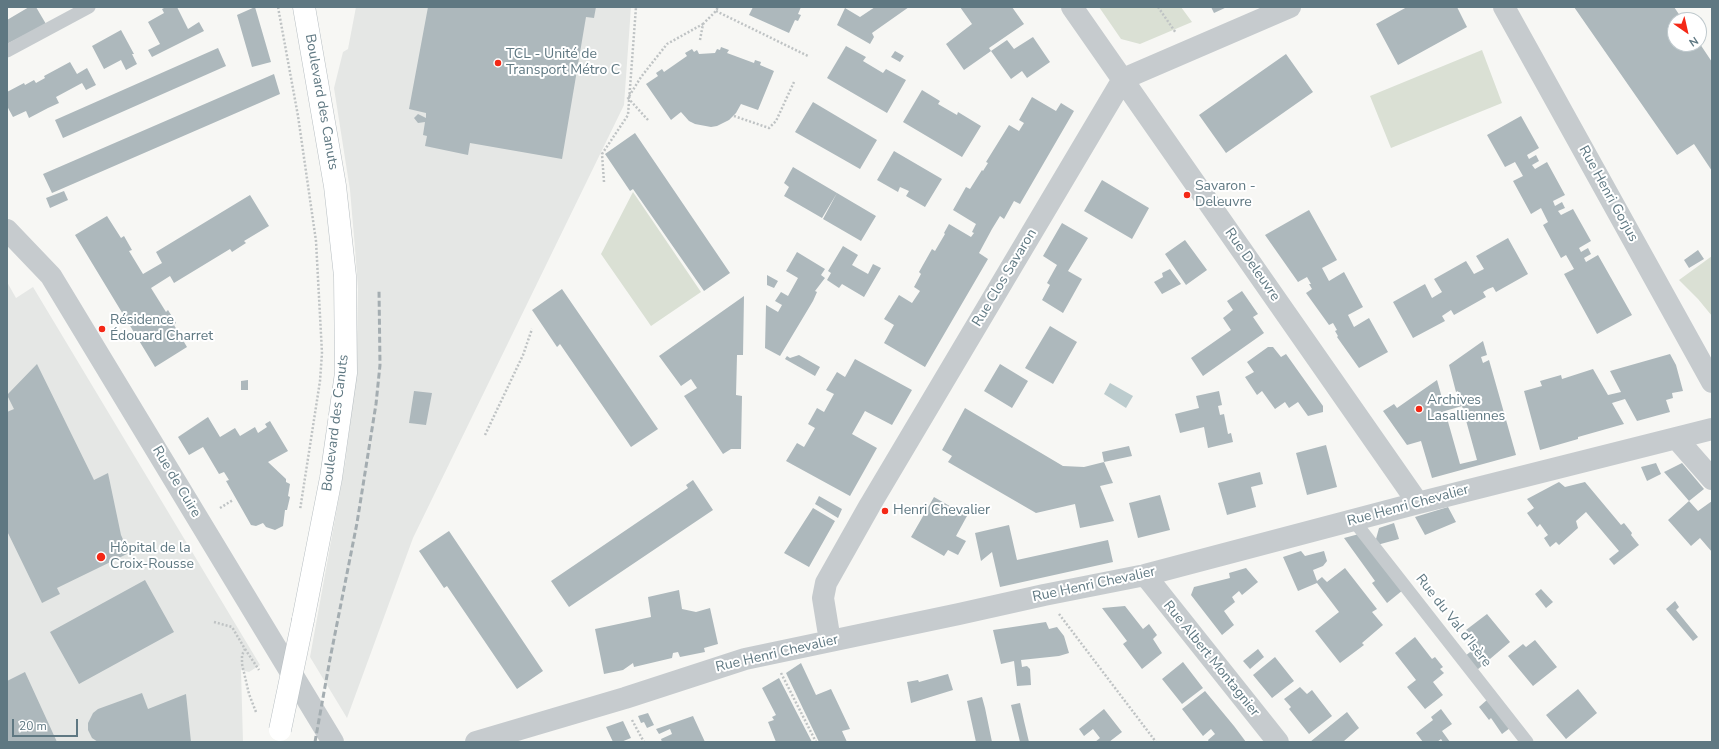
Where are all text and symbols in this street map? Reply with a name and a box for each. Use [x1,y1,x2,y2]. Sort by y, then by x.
north arrow [1667,12,1707,52]
street label: Boulevard des Canuts [301,33,341,171]
text: N [1686,33,1701,50]
place label: TCL - Unité de Transport Métro C [506,47,620,80]
marker: TCL - Unité de Transport Métro C [493,58,503,68]
street label: Rue Henri Gorjus [1575,143,1641,245]
place label: Savaron - Deleuvre [1195,179,1256,212]
marker: Savaron - Deleuvre [1182,190,1192,200]
street label: Rue Deleuvre [1221,225,1283,305]
street label: Rue Clos Savaron [969,226,1041,330]
place label: Résidence Édouard Charret [110,313,213,346]
marker: Résidence Édouard Charret [97,324,107,334]
street label: Boulevard des Canuts [319,354,353,492]
place label: Archives Lasalliennes [1427,393,1505,426]
marker: Archives Lasalliennes [1414,404,1424,414]
street label: Rue de Cuire [148,443,204,521]
street label: Rue Henri Chevalier [1345,482,1471,530]
place label: Henri Chevalier [893,503,990,519]
marker: Henri Chevalier [880,506,890,516]
place label: Hôpital de la Croix-Rousse [110,541,194,574]
marker: Hôpital de la Croix-Rousse [95,551,107,563]
street label: Rue Henri Chevalier [1031,564,1157,606]
street label: Rue du Val d'Isère [1412,571,1494,671]
street label: Rue Albert Montagnier [1159,598,1263,720]
street label: Rue Henri Chevalier [714,632,840,676]
scale bar [14,711,80,737]
text: 20 m [19,718,47,734]

